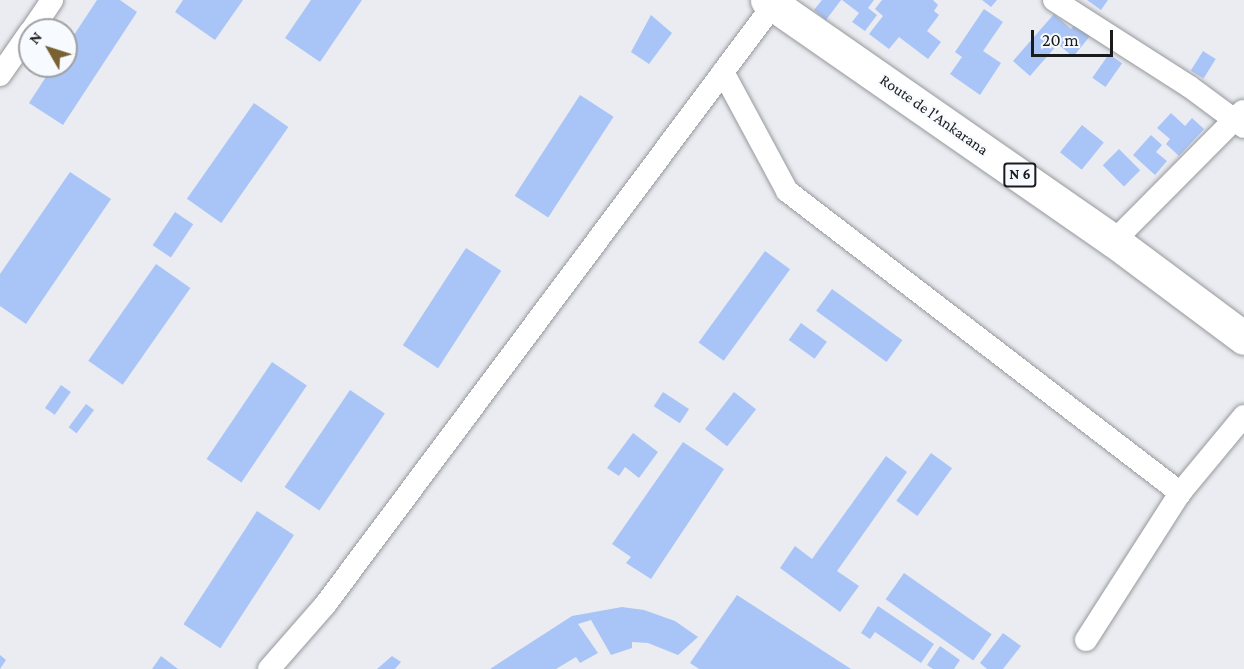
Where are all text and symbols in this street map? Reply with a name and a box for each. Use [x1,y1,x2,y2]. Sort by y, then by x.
north arrow [18,18,78,78]
scale bar [1034,18,1116,56]
text: N [25,28,45,47]
text: 20 m [1042,30,1079,50]
street label: Route de l'Ankarana [876,70,992,160]
road number: N 6 [1002,163,1038,187]

